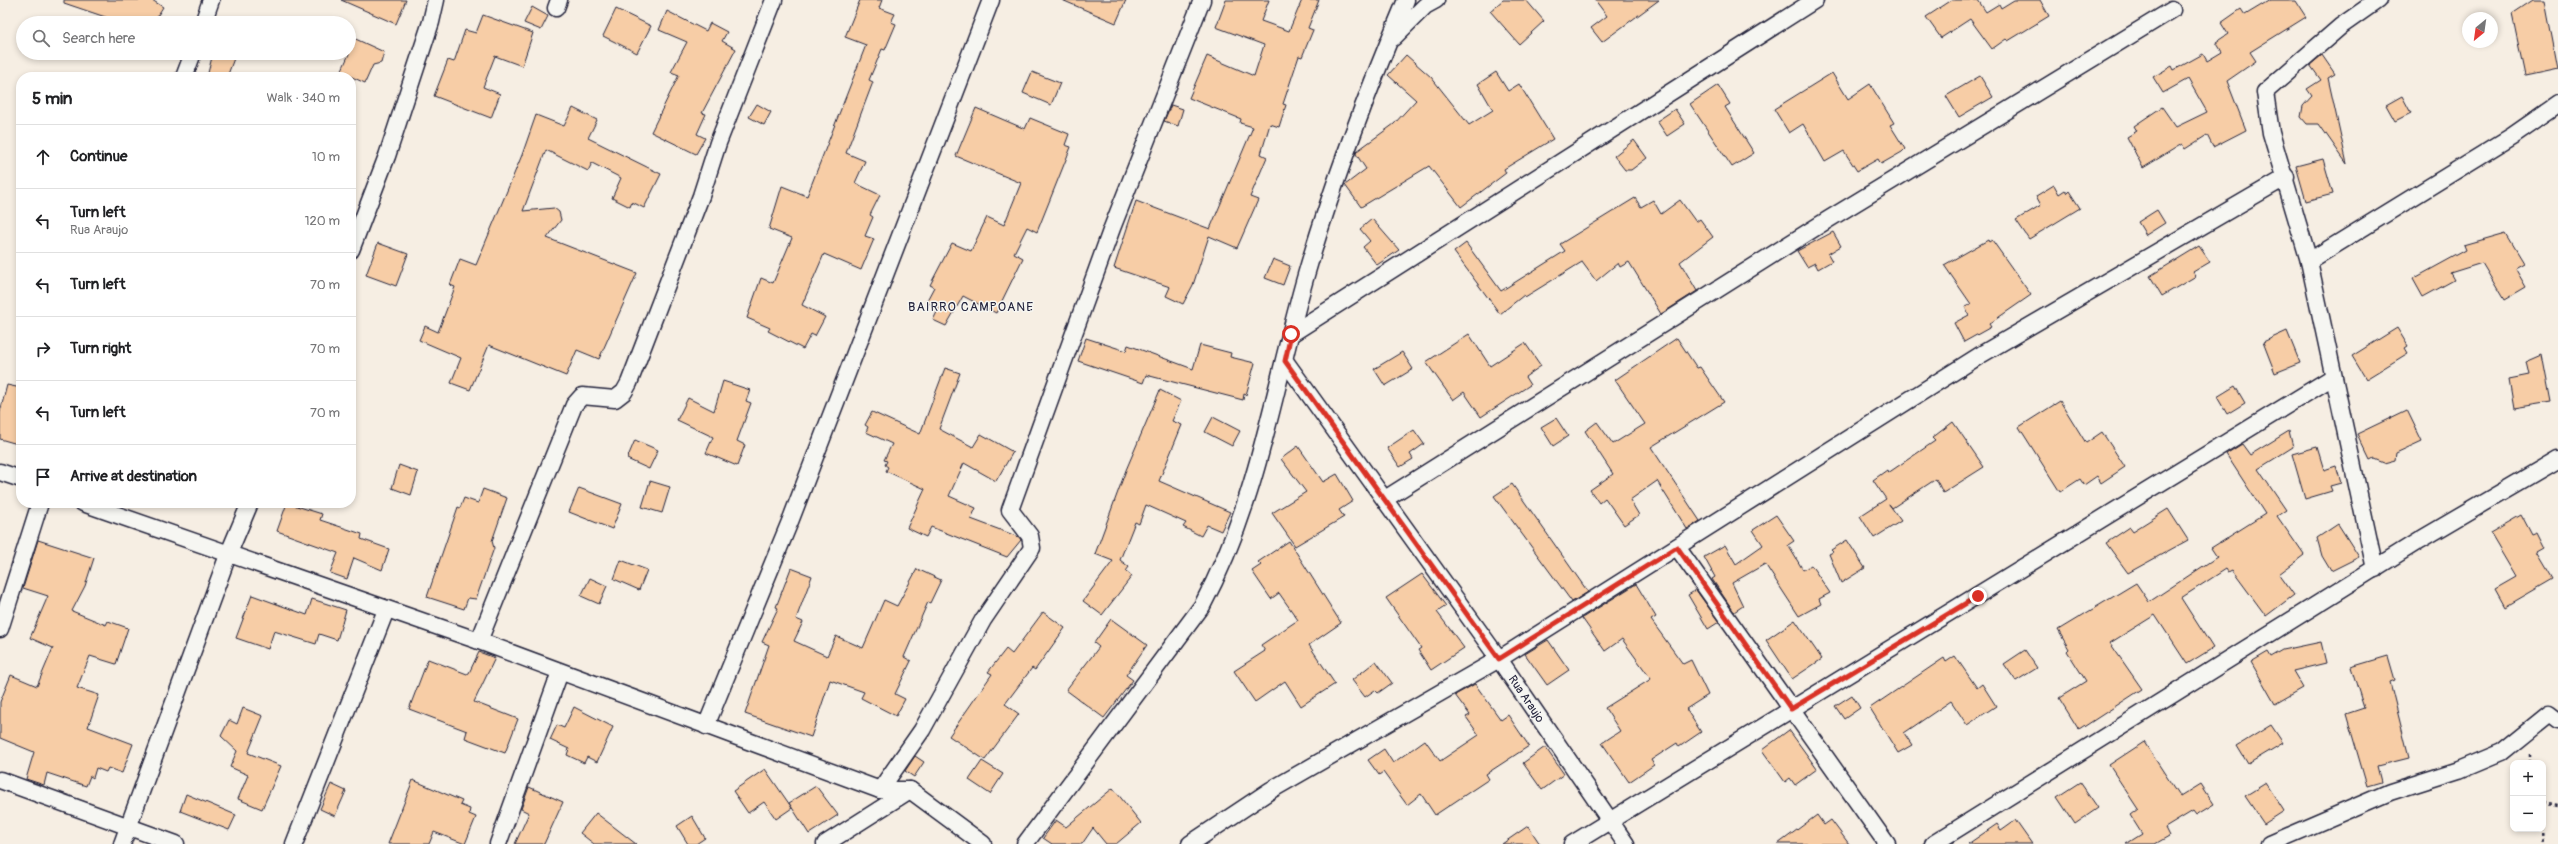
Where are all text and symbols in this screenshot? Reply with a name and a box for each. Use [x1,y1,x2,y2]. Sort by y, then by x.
north arrow [2462,12,2498,48]
search box [16,16,356,60]
icon: search [30,27,52,49]
text: Search here [62,29,135,48]
text: 5 min [32,88,72,109]
text: Walk · 340 m [266,90,340,106]
icon: ahead [32,146,54,168]
text: Continue [70,147,128,166]
text: 10 m [312,149,340,165]
text: Turn left [70,203,126,222]
icon: left [32,210,54,232]
text: 120 m [304,213,340,229]
text: Rua Araujo [70,222,128,238]
icon: left [32,274,54,296]
text: Turn left [70,275,126,294]
text: 70 m [310,277,340,293]
district label: BAIRRO CAMPOANE [908,299,1034,315]
route start [1282,325,1300,343]
icon: right [32,338,54,360]
text: Turn right [70,339,131,358]
text: 70 m [310,341,340,357]
icon: left [32,402,54,424]
text: Turn left [70,403,126,422]
text: 70 m [310,405,340,421]
icon: arrive [32,466,54,488]
text: Arrive at destination [70,467,197,486]
route end [1969,587,1987,605]
street label: Rua Araujo [1505,672,1548,726]
map controls [2510,760,2546,832]
button: + [2510,760,2546,796]
button: − [2510,796,2546,832]

